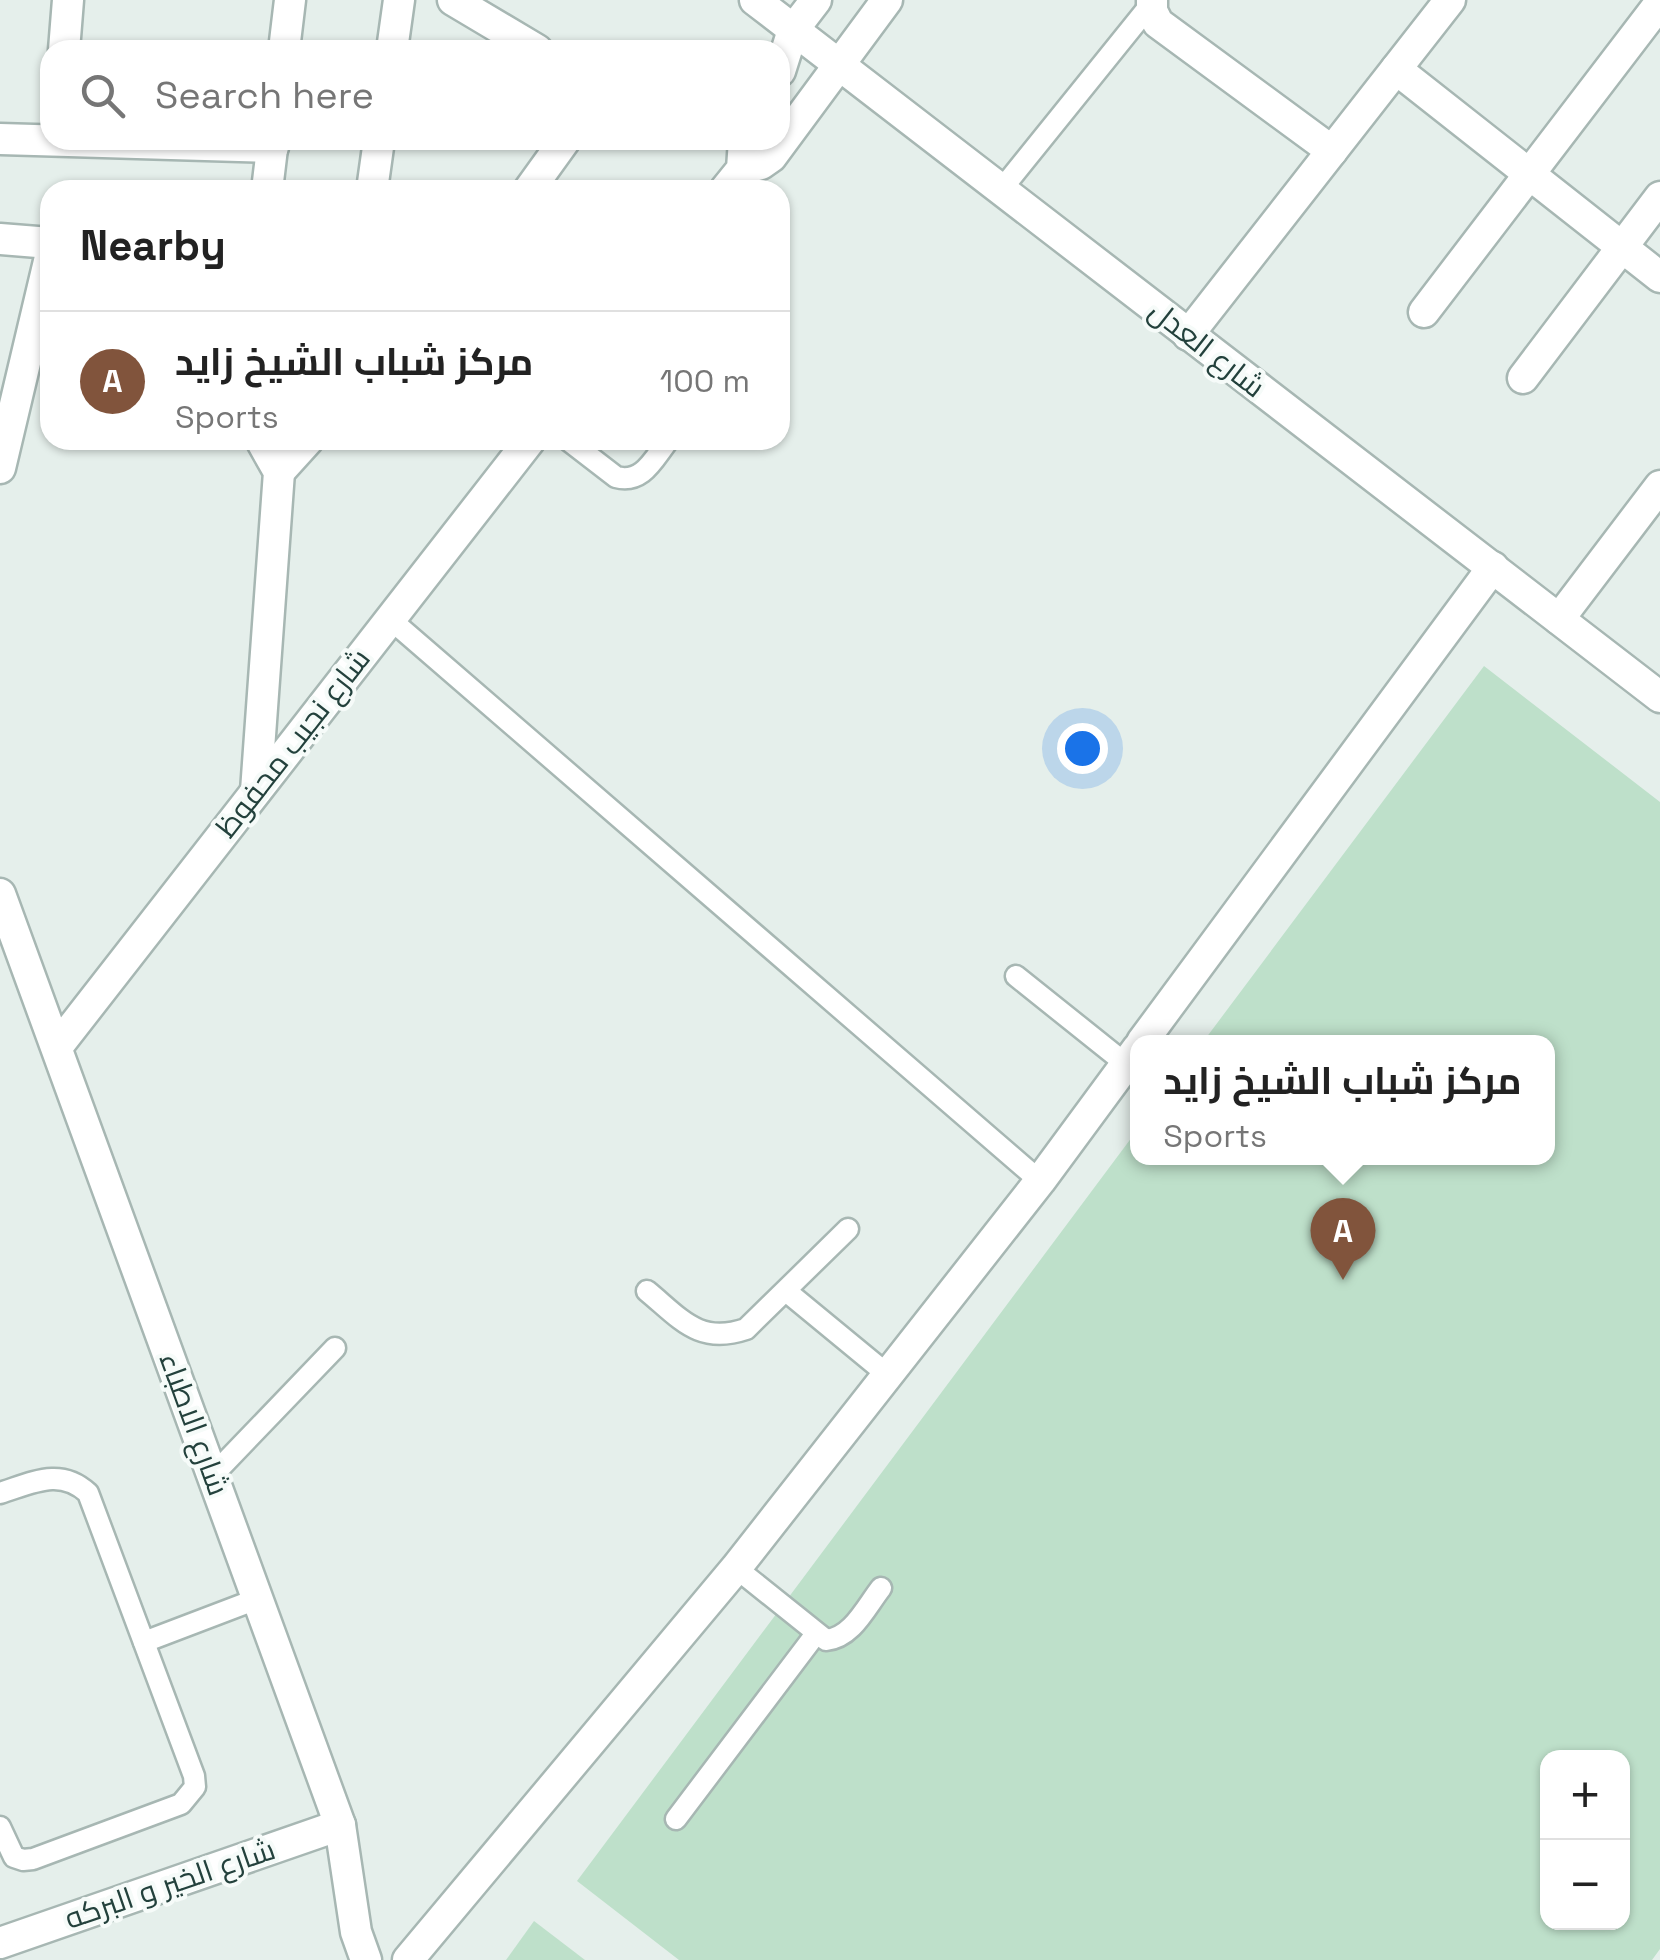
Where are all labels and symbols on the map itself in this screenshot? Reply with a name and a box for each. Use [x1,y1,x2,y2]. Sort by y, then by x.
street label: شارع العدل [1141,291,1273,407]
street label: شارع نجيب محفوظ [207,640,379,846]
your location [1057,723,1108,774]
pin: A [1310,1198,1376,1280]
street label: شارع الاطباء [150,1347,238,1501]
street label: شارع الخير و البركه [59,1829,281,1939]

